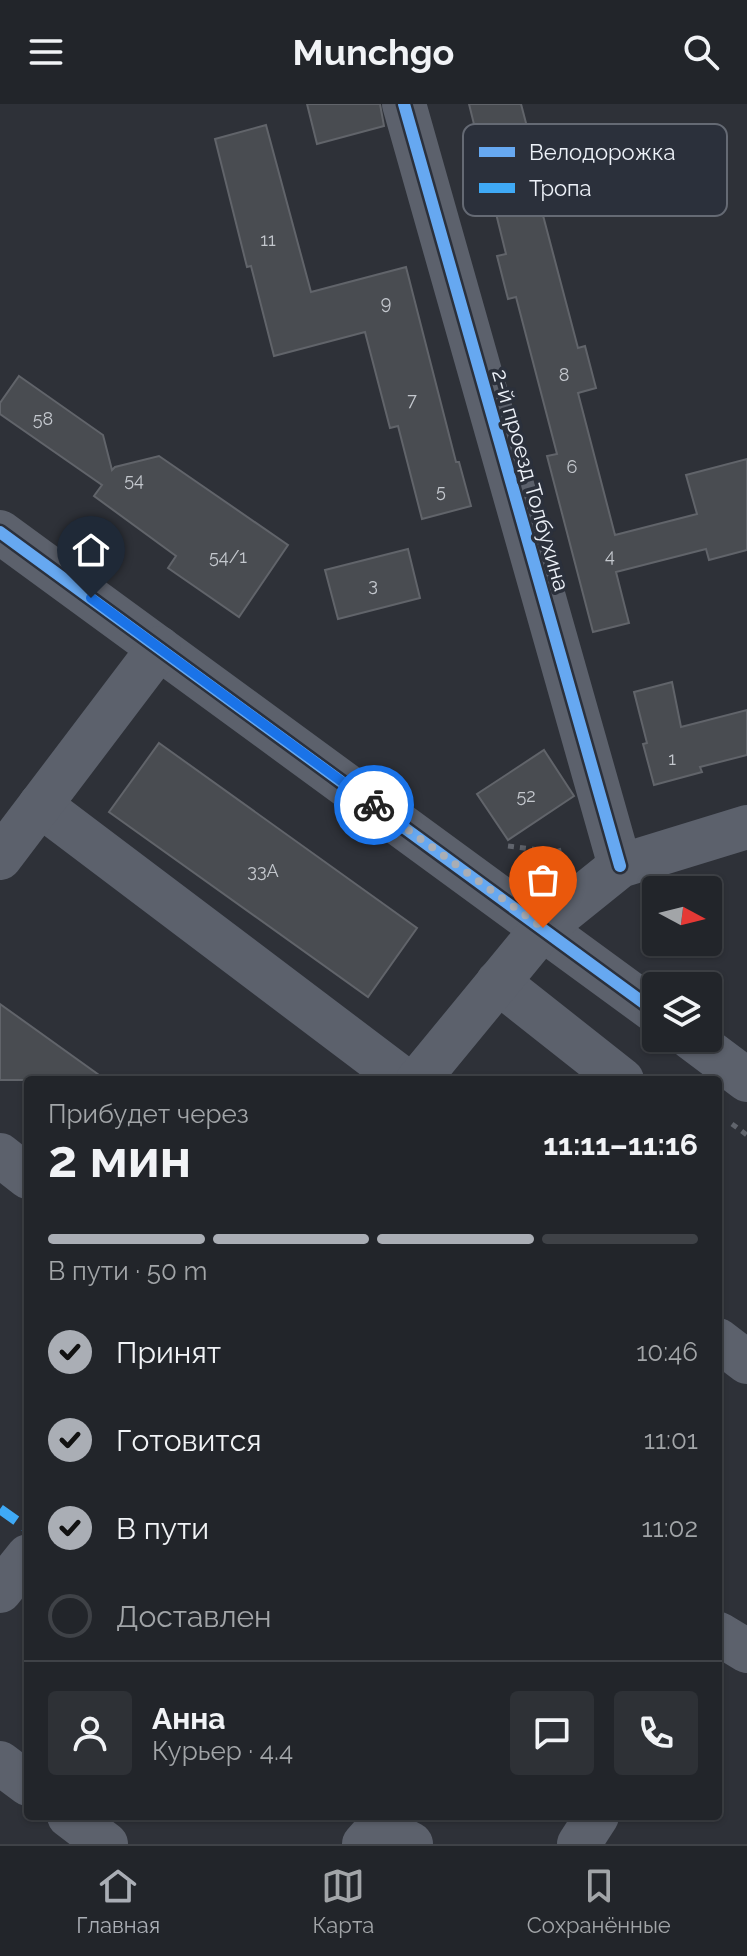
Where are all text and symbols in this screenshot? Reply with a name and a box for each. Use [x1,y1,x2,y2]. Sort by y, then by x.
icon: menu [24,30,68,74]
icon: search [679,30,723,74]
text: Munchgo [293,31,454,73]
legend [463,124,727,216]
text: Велодорожка [529,139,675,165]
text: Тропа [529,175,592,201]
house number: 11 [260,229,276,250]
house number: 9 [381,292,391,313]
house number: 8 [559,364,569,385]
street label: 2-й проезд Толбухина [487,366,575,594]
house number: 7 [407,389,417,410]
house number: 58 [33,408,53,429]
house number: 6 [567,456,578,477]
house number: 54 [124,469,144,490]
house number: 5 [436,480,446,501]
pin [57,516,125,598]
icon: home [69,528,113,572]
house number: 4 [605,545,615,566]
house number: 54/1 [209,546,247,567]
house number: 3 [368,574,378,595]
house number: 1 [668,748,676,769]
courier [334,765,414,845]
icon: bike [352,783,396,827]
house number: 52 [516,785,536,806]
pin [509,846,577,928]
icon: bag [521,858,565,902]
house number: 33А [247,860,279,881]
north arrow [642,876,722,956]
map controls [642,876,722,1052]
button: layers [642,972,722,1052]
text: Прибудет через [48,1099,249,1129]
text: 11:11–11:16 [543,1127,698,1162]
text: 2 мин [48,1128,191,1189]
text: В пути · 50 m [48,1256,207,1286]
icon: check [48,1330,92,1374]
text: Принят [116,1335,221,1370]
text: 10:46 [636,1337,698,1367]
icon: check [48,1418,92,1462]
text: Готовится [116,1423,262,1458]
text: 11:01 [644,1425,698,1455]
icon: check [48,1506,92,1550]
text: В пути [116,1511,209,1546]
text: 11:02 [641,1513,698,1543]
text: Доставлен [116,1599,272,1634]
button: person [48,1691,132,1775]
button: chat [510,1691,594,1775]
button: phone [614,1691,698,1775]
text: Анна [152,1701,226,1736]
text: Курьер · 4.4 [152,1736,293,1766]
tab: Главная [76,1864,160,1938]
tab: Карта [312,1864,374,1938]
tab: Сохранённые [527,1864,671,1938]

